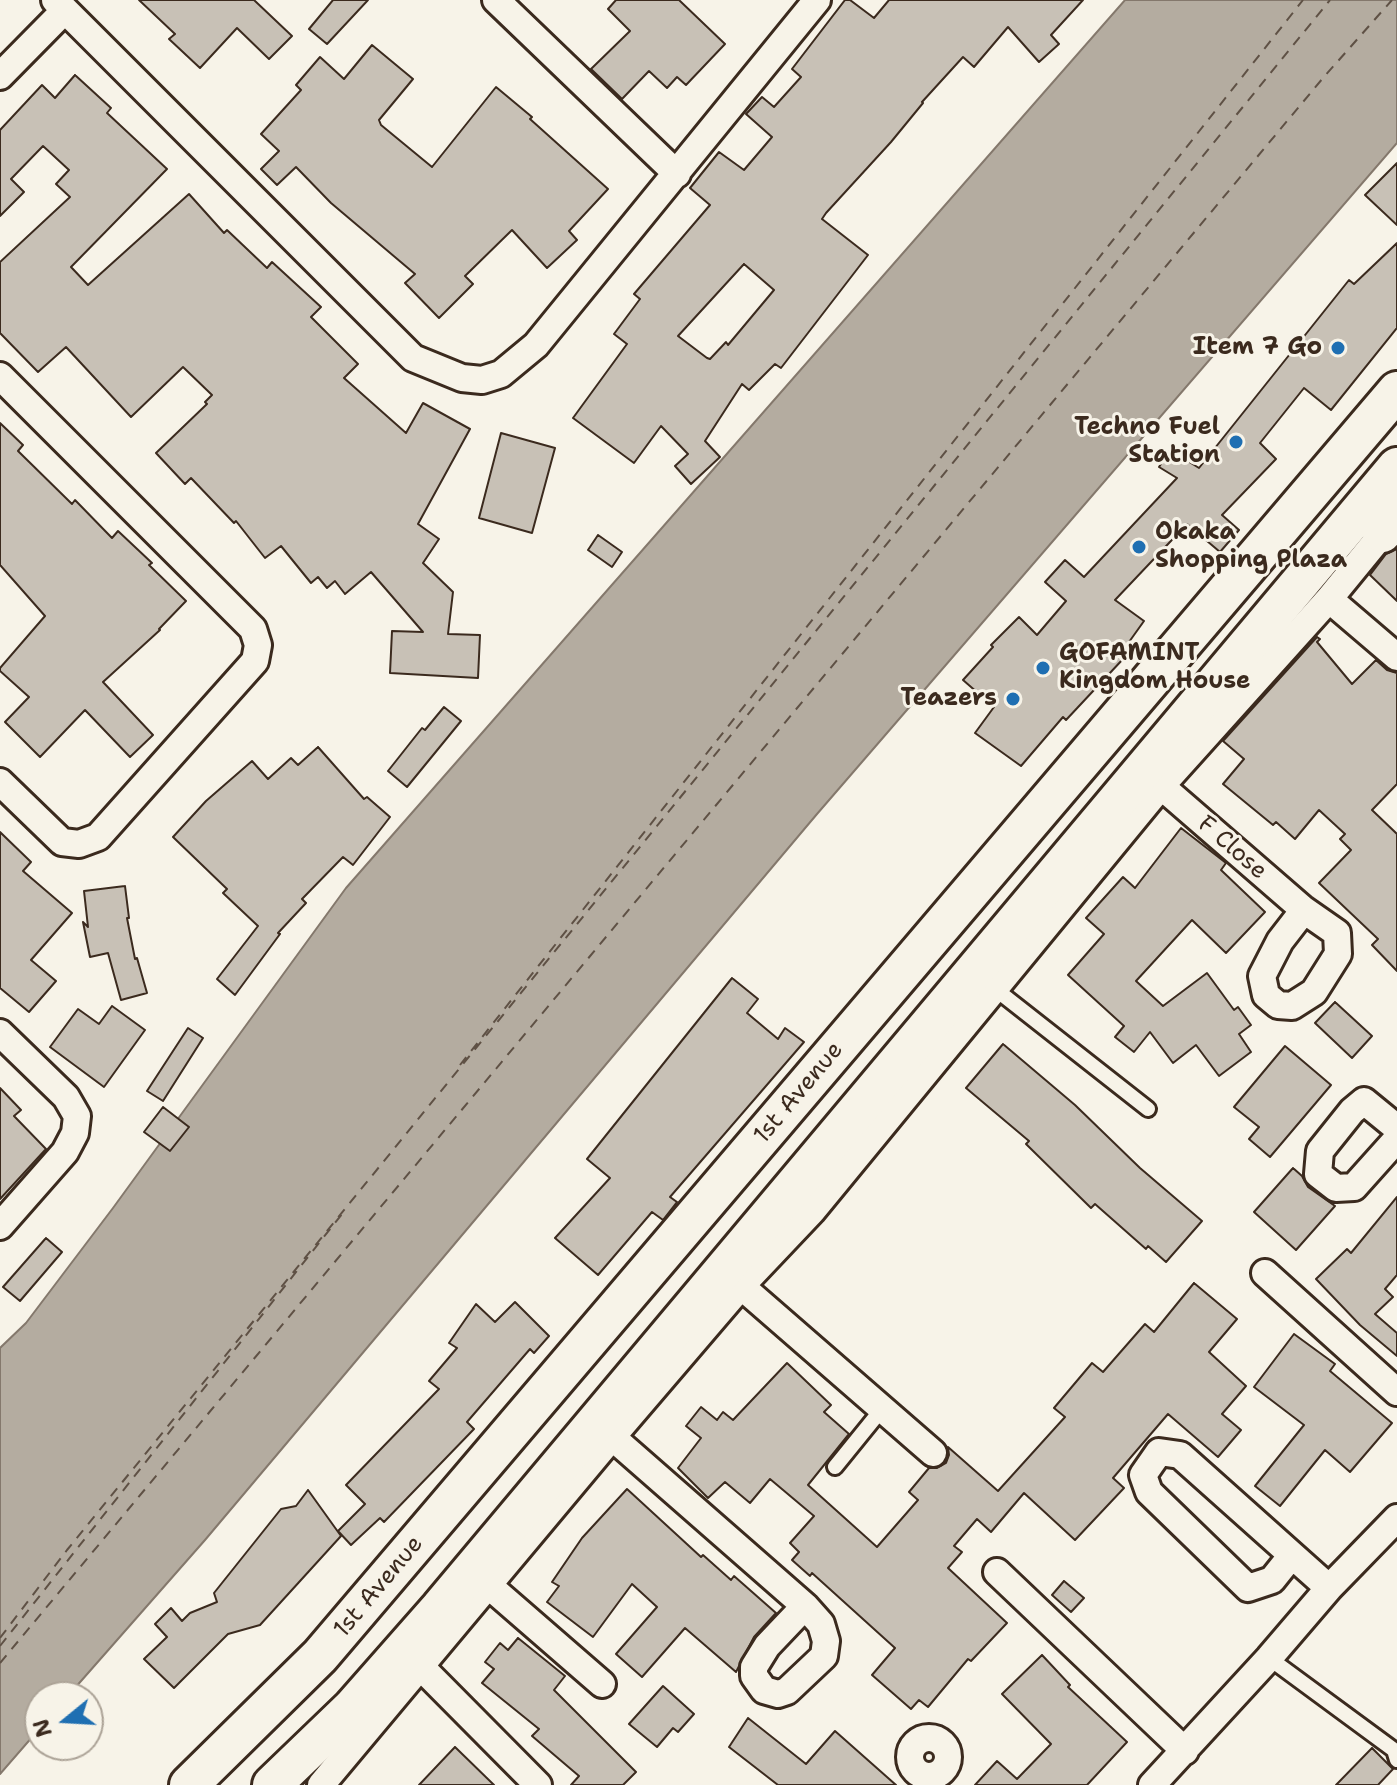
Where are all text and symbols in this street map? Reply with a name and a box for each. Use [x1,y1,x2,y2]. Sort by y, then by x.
place label: Item 7 Go [1193,334,1322,362]
marker: Item 7 Go [1329,339,1347,357]
place label: Techno Fuel Station [1074,414,1220,470]
marker: Techno Fuel Station [1227,433,1245,451]
place label: Okaka Shopping Plaza [1155,519,1347,575]
marker: Okaka Shopping Plaza [1130,538,1148,556]
place label: GOFAMINT Kingdom House [1059,640,1250,696]
marker: GOFAMINT Kingdom House [1034,659,1052,677]
place label: Teazers [901,685,997,713]
marker: Teazers [1004,690,1022,708]
street label: F Close [1191,810,1273,886]
street label: 1st Avenue [748,1036,850,1150]
street label: 1st Avenue [328,1530,430,1644]
north arrow [24,1681,104,1761]
text: N [26,1715,59,1741]

